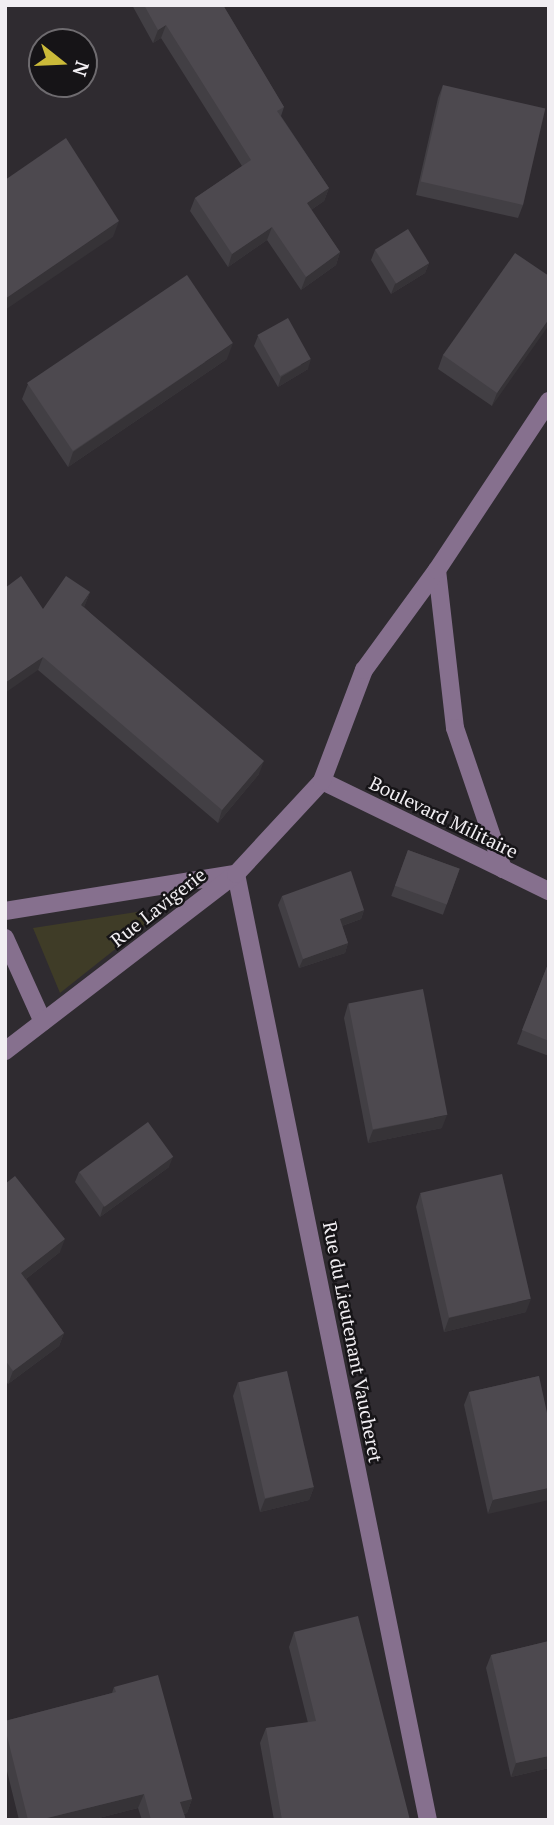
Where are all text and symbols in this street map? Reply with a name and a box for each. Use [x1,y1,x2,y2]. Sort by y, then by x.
north arrow [28,28,98,98]
text: N [67,58,96,80]
street label: Boulevard Militaire [366,771,522,863]
street label: Rue Lavigerie [106,863,210,951]
street label: Rue du Lieutenant Vaucheret [318,1219,388,1465]

